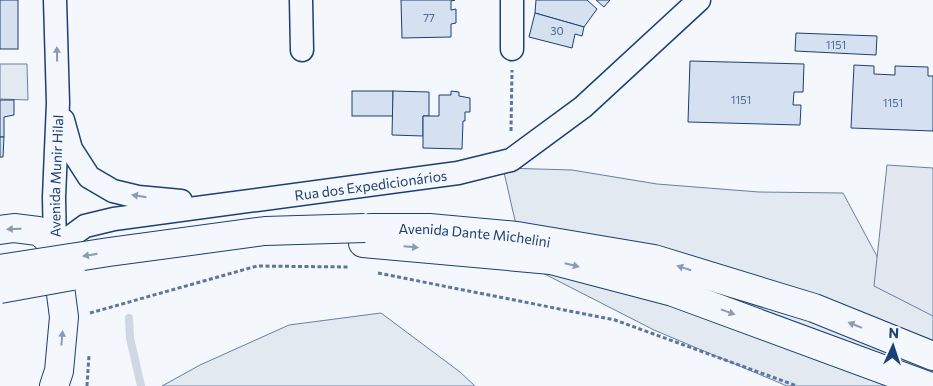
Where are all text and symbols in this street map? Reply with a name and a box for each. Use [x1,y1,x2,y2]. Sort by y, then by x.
house number: 77 [423,11,435,24]
house number: 30 [550,24,564,37]
house number: 1151 [826,38,846,51]
one-way arrow [53,46,61,62]
house number: 1151 [731,93,751,106]
house number: 1151 [883,96,903,109]
street label: Avenida Munir Hilal [45,114,66,238]
street label: Rua dos Expedicionários [293,166,448,203]
one-way arrow [131,192,147,200]
street label: Avenida Dante Michelini [399,220,552,250]
one-way arrow [5,225,21,233]
one-way arrow [403,244,419,252]
one-way arrow [82,251,98,259]
one-way arrow [565,261,580,269]
one-way arrow [677,264,692,271]
one-way arrow [721,308,736,316]
one-way arrow [848,320,862,328]
north arrow [868,321,918,371]
text: N [888,324,899,341]
one-way arrow [58,330,66,346]

